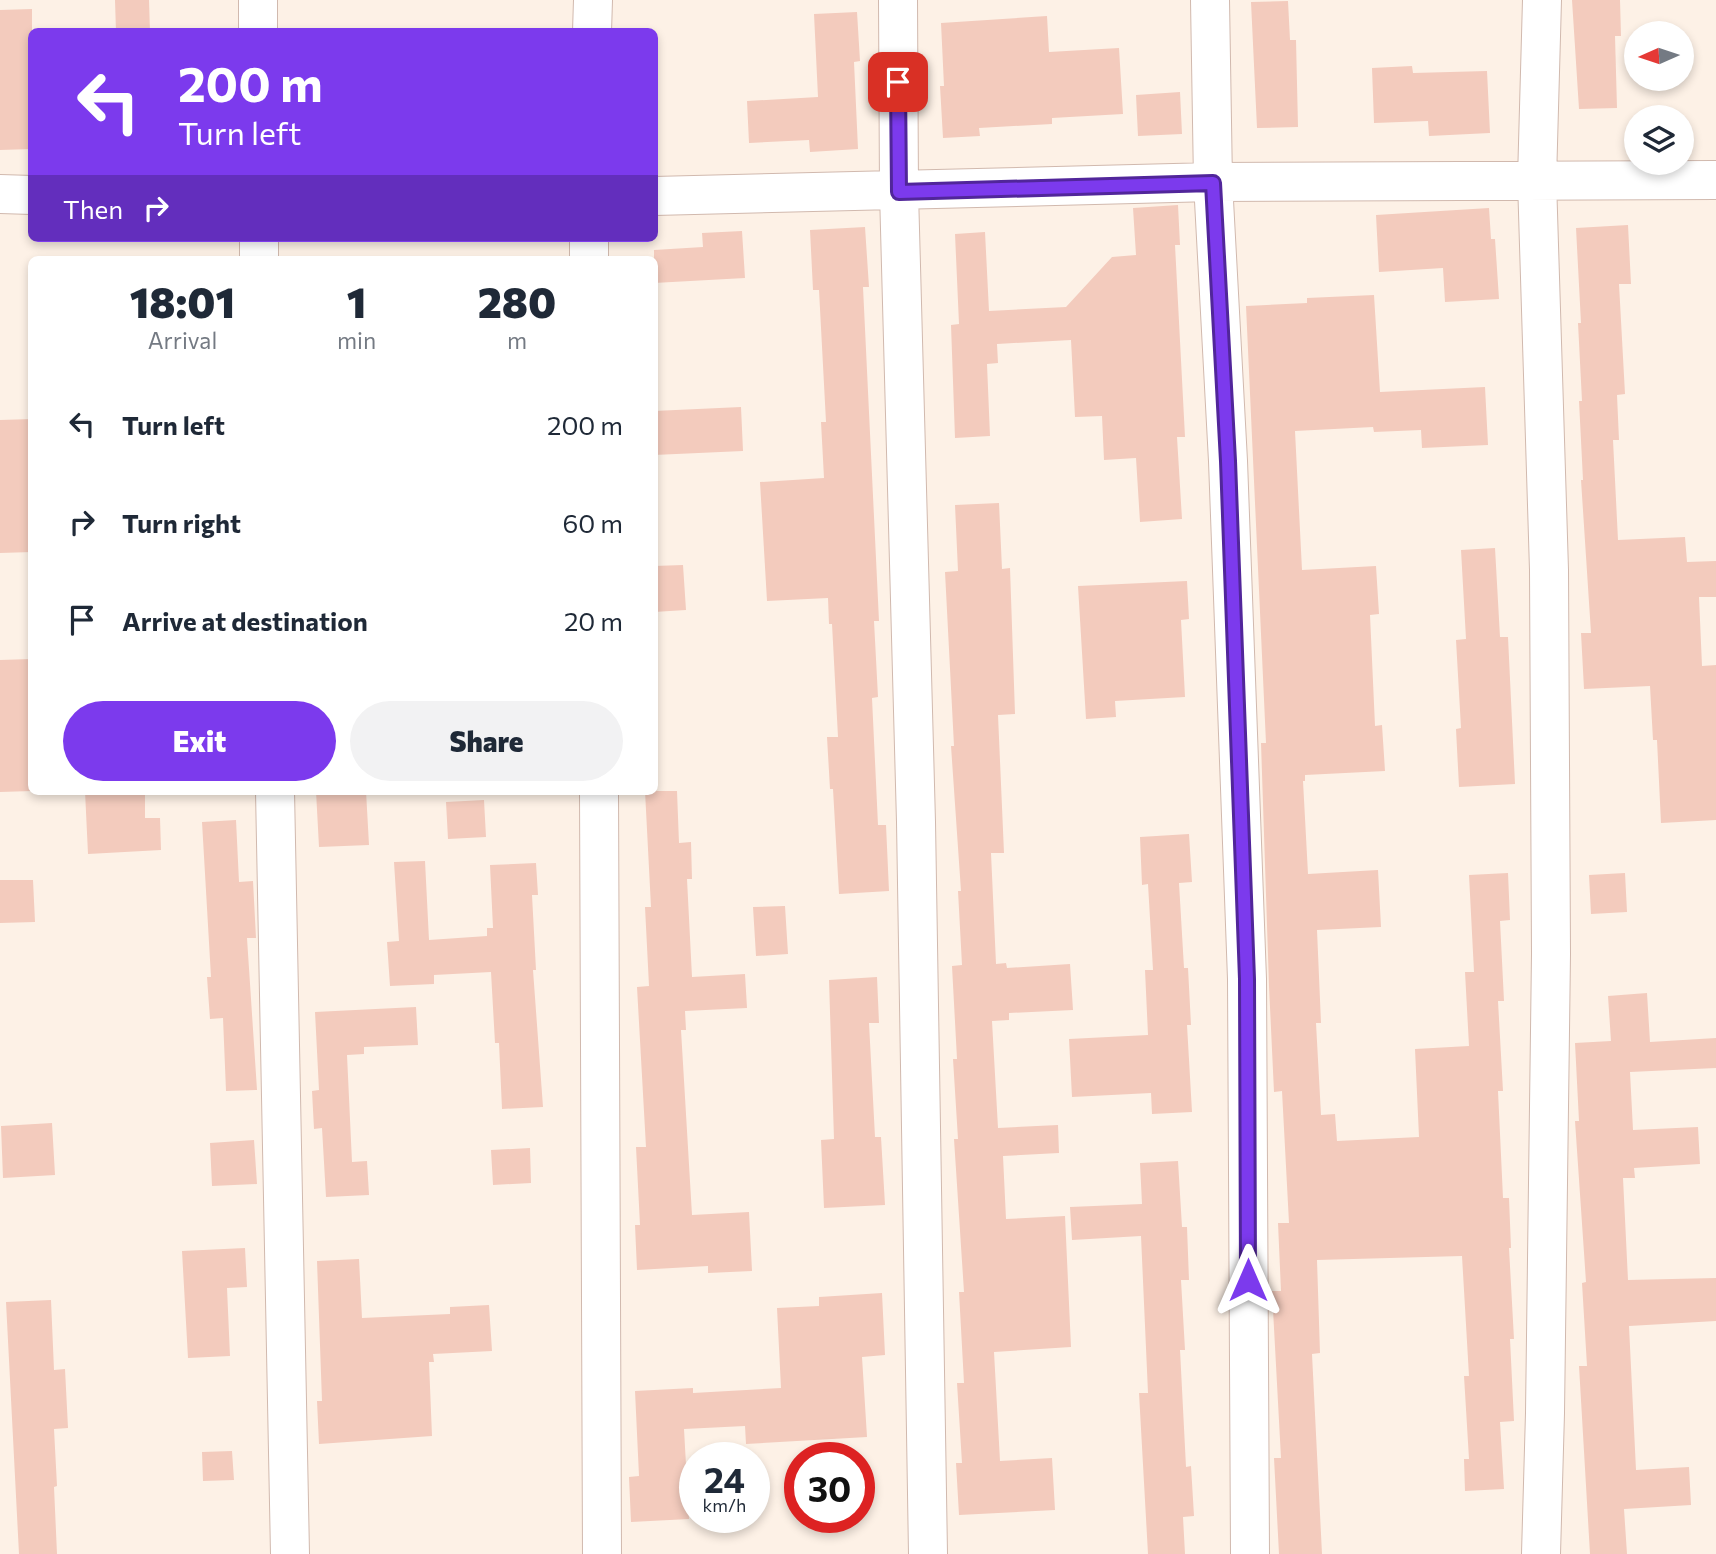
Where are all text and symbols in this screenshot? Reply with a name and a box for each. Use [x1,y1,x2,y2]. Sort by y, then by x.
north arrow [1624,21,1694,91]
map controls [1624,21,1694,175]
text: 200 m [178,52,323,112]
pin [868,52,928,112]
icon: left [63,56,154,147]
icon: arrive [879,63,917,101]
button: layers [1624,105,1694,175]
text: Turn left [178,112,302,152]
icon: right [137,189,175,227]
text: Then [63,193,123,224]
text: 18:01 [130,275,235,327]
text: 1 [347,275,366,327]
text: 280 [478,275,556,327]
text: Arrival [148,326,217,354]
text: min [337,326,376,354]
text: m [507,326,527,354]
icon: left [63,405,101,443]
text: Turn left [122,409,225,440]
text: 200 m [547,409,623,440]
icon: right [63,503,101,541]
text: Turn right [122,507,241,538]
text: 60 m [563,507,623,538]
icon: arrive [63,601,101,639]
text: Arrive at destination [122,605,368,636]
text: 20 m [564,605,623,636]
button: Exit [63,701,336,781]
button: Share [350,701,623,781]
position arrow [1211,1243,1285,1317]
speed limit sign: 30 [784,1442,875,1533]
text: 24 [704,1457,745,1500]
text: km/h [703,1494,746,1516]

